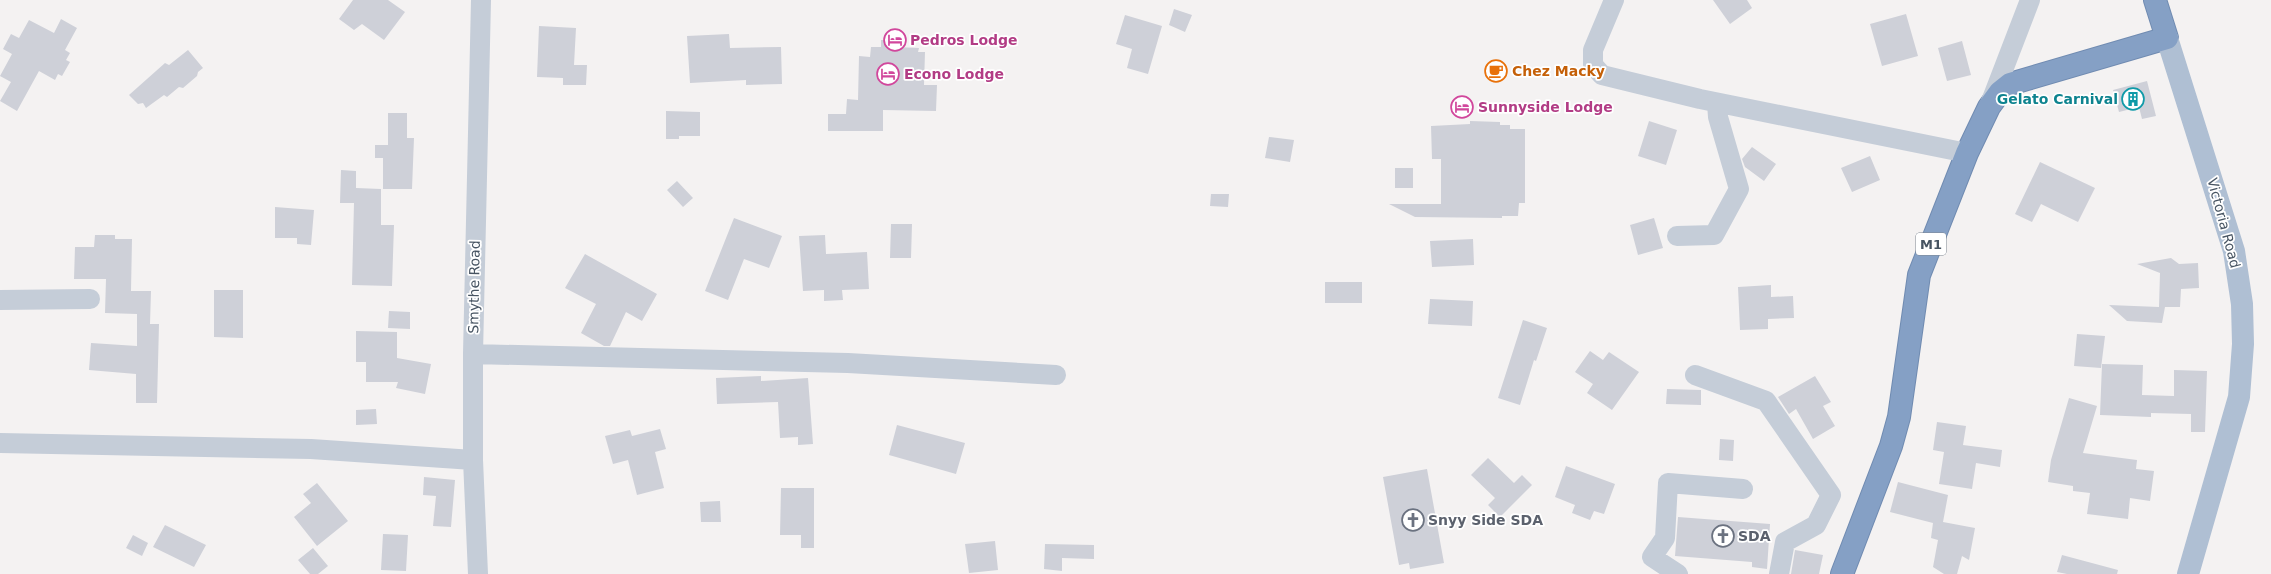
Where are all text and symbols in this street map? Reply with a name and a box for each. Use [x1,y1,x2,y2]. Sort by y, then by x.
hotel icon: Pedros Lodge [882,27,908,53]
place label: Pedros Lodge [910,32,1018,48]
cafe icon: Chez Macky [1483,58,1509,84]
hotel icon: Econo Lodge [875,61,901,87]
place label: Chez Macky [1512,63,1605,79]
place label: Econo Lodge [904,66,1004,82]
building icon: Gelato Carnival [2120,86,2146,112]
place label: Gelato Carnival [1997,91,2118,107]
hotel icon: Sunnyside Lodge [1449,94,1475,120]
place label: Sunnyside Lodge [1478,99,1613,115]
street label: Victoria Road [2204,176,2244,270]
road number: M1 [1916,233,1946,255]
street label: Smythe Road [465,240,483,334]
church icon: Snyy Side SDA [1400,507,1426,533]
place label: Snyy Side SDA [1428,512,1543,528]
church icon: SDA [1710,523,1736,549]
place label: SDA [1738,528,1771,544]

